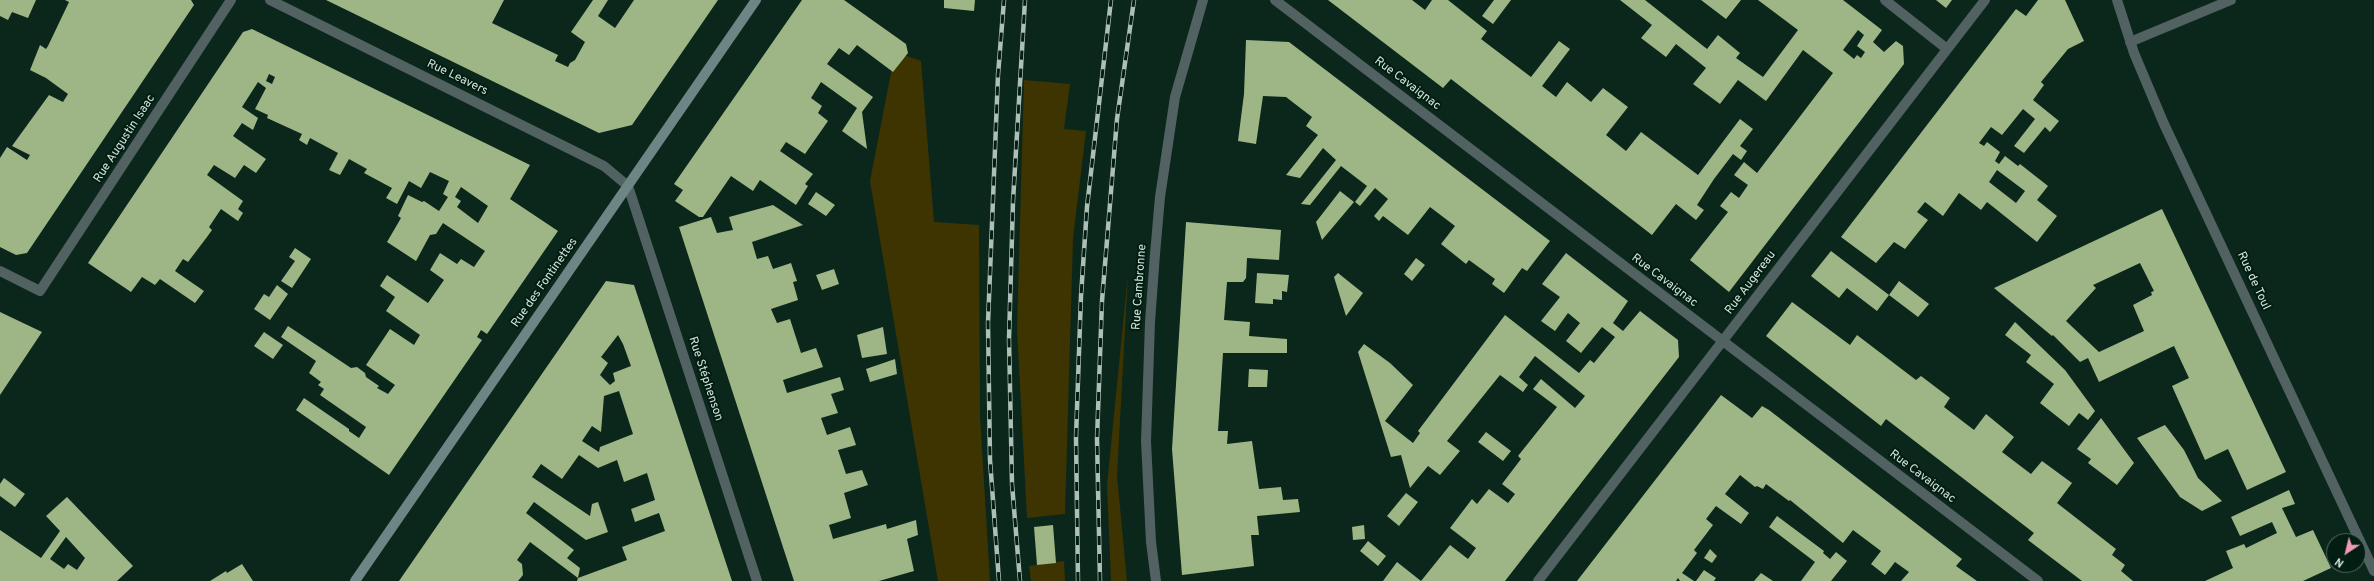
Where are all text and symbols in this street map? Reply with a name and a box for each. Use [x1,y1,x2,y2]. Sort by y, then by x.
street label: Rue Cavaignac [1371,54,1443,114]
street label: Rue Leavers [424,57,490,99]
street label: Rue Augustin Isaac [91,92,159,186]
street label: Rue des Fontinettes [509,236,581,330]
street label: Rue Cambronne [1130,244,1150,330]
street label: Rue Augereau [1722,248,1780,318]
street label: Rue de Toul [2233,250,2273,312]
street label: Rue Cavaignac [1628,251,1700,311]
street label: Rue Stéphenson [685,335,725,423]
street label: Rue Cavaignac [1886,447,1958,507]
north arrow [2326,533,2366,573]
text: N [2332,554,2347,570]

